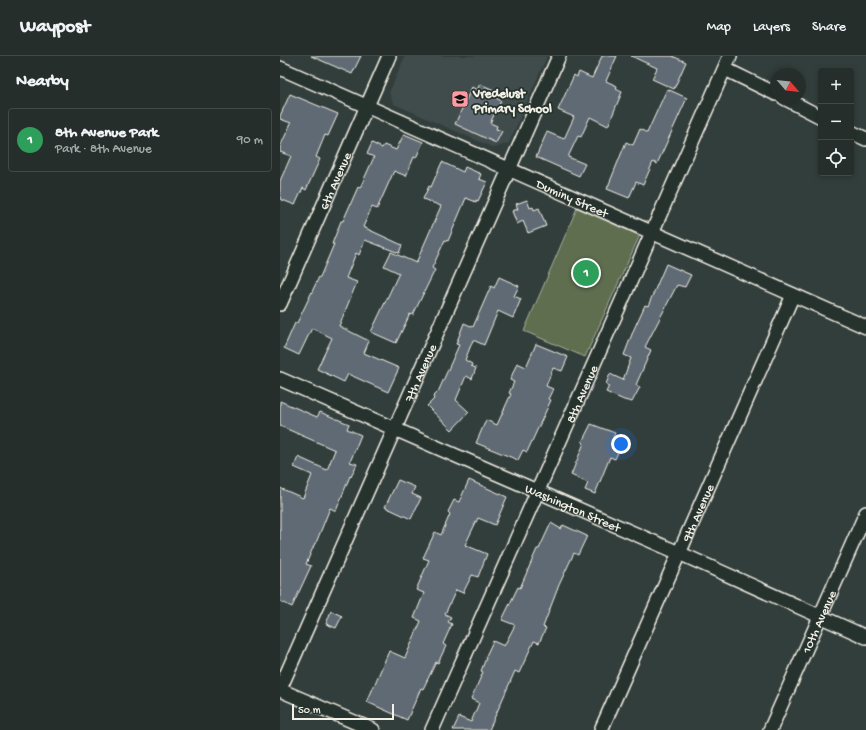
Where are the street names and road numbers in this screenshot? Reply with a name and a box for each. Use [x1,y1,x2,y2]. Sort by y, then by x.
street label: 6th Avenue [317,150,356,212]
street label: Duminy Street [532,177,611,223]
street label: 7th Avenue [402,342,441,405]
street label: 8th Avenue [564,363,603,426]
street label: Washington Street [522,482,624,537]
street label: 9th Avenue [680,482,719,545]
street label: 10th Avenue [800,588,841,657]

